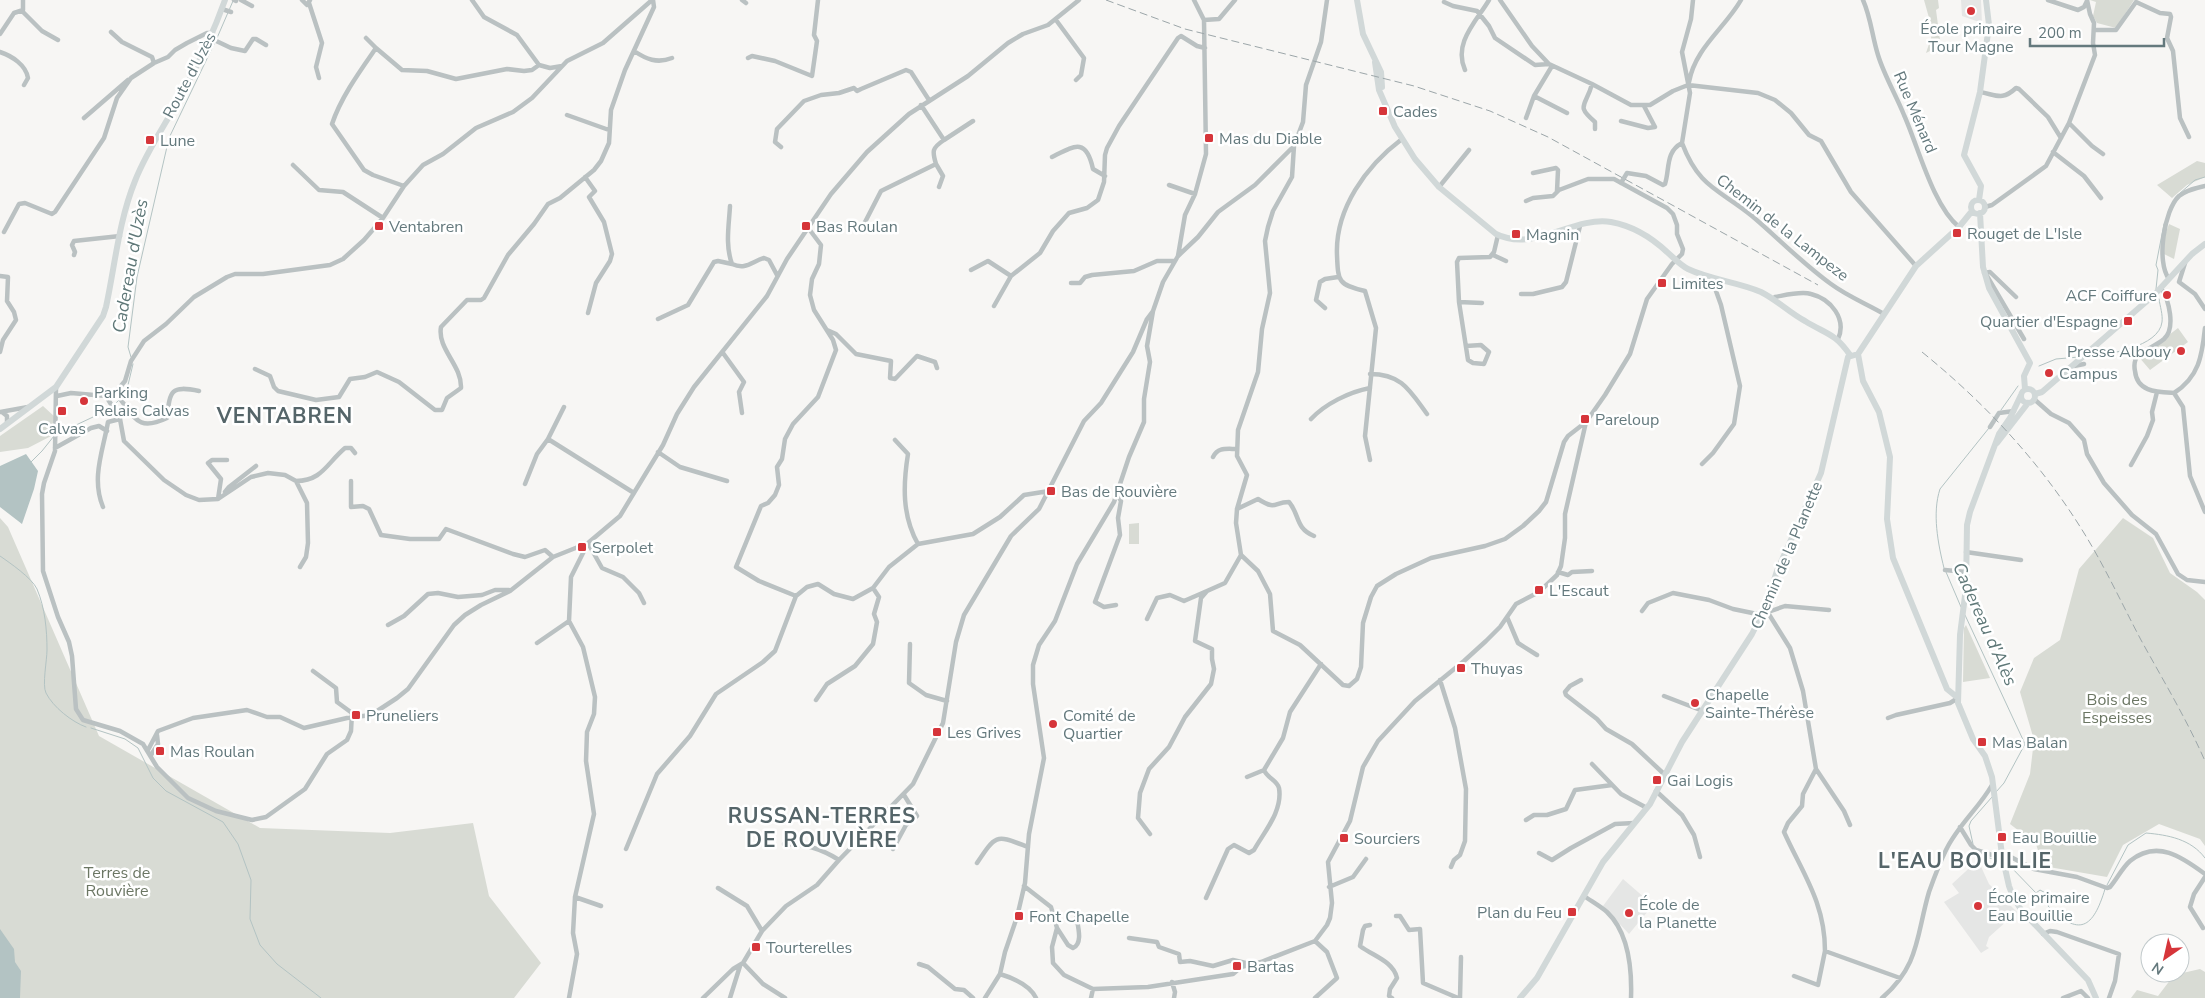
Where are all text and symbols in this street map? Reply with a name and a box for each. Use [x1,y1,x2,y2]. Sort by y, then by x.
marker: École primaire Tour Magne [1965,5,1977,17]
scale bar [2030,15,2164,47]
place label: École primaire Tour Magne [1920,18,2022,58]
text: 200 m [2038,23,2082,43]
street label: Route d'Uzès [158,29,222,122]
street label: Rue Ménard [1888,68,1942,157]
place label: Cades [1393,101,1438,123]
marker: Cades [1377,105,1389,117]
place label: Mas du Diable [1219,128,1322,150]
place label: Lune [160,130,195,152]
marker: Mas du Diable [1203,132,1215,144]
marker: Lune [144,134,156,146]
street label: Chemin de la Lampeze [1712,169,1853,287]
water label: Cadereau d'Uzès [106,197,154,335]
place label: Ventabren [388,216,463,238]
place label: Bas Roulan [816,216,898,238]
marker: Ventabren [373,220,385,232]
marker: Bas Roulan [800,220,812,232]
place label: Rouget de L'Isle [1967,223,2082,245]
place label: Magnin [1526,224,1579,246]
marker: Rouget de L'Isle [1951,227,1963,239]
marker: Magnin [1510,228,1522,240]
place label: Limites [1672,273,1724,295]
marker: Limites [1656,277,1668,289]
place label: ACF Coiffure [2066,285,2157,307]
marker: ACF Coiffure [2161,289,2173,301]
place label: Quartier d'Espagne [1980,311,2118,333]
marker: Quartier d'Espagne [2122,315,2134,327]
place label: Presse Albouy [2067,341,2172,363]
marker: Presse Albouy [2175,345,2187,357]
place label: Campus [2059,363,2118,385]
marker: Campus [2043,367,2055,379]
place label: Parking Relais Calvas [94,382,190,422]
marker: Parking Relais Calvas [78,395,90,407]
district label: VENTABREN [216,402,353,430]
marker: Calvas [56,405,68,417]
place label: Pareloup [1595,409,1659,431]
marker: Pareloup [1579,413,1591,425]
place label: Calvas [38,418,86,440]
street label: Chemin de la Planette [1746,478,1828,633]
place label: Bas de Rouvière [1061,481,1177,503]
marker: Bas de Rouvière [1045,485,1057,497]
place label: Serpolet [592,537,653,559]
marker: Serpolet [576,541,588,553]
water label: Cadereau d'Alès [1947,559,2023,689]
place label: L'Escaut [1549,580,1609,602]
marker: L'Escaut [1533,584,1545,596]
place label: Thuyas [1471,658,1523,680]
marker: Thuyas [1455,662,1467,674]
place label: Chapelle Sainte-Thérèse [1705,684,1814,724]
park label: Bois des Espeisses [2082,689,2152,729]
marker: Chapelle Sainte-Thérèse [1689,697,1701,709]
place label: Pruneliers [366,705,439,727]
place label: Comité de Quartier [1063,705,1136,745]
marker: Pruneliers [350,709,362,721]
marker: Comité de Quartier [1047,718,1059,730]
place label: Les Grives [947,722,1021,744]
marker: Les Grives [931,726,943,738]
place label: Mas Balan [1992,732,2068,754]
marker: Mas Balan [1976,736,1988,748]
place label: Mas Roulan [170,741,255,763]
marker: Mas Roulan [154,745,166,757]
place label: Gai Logis [1667,770,1733,792]
marker: Gai Logis [1651,774,1663,786]
district label: RUSSAN-TERRES DE ROUVIÈRE [728,802,916,854]
place label: Eau Bouillie [2012,827,2097,849]
place label: Sourciers [1354,828,1420,850]
marker: Eau Bouillie [1996,831,2008,843]
marker: Sourciers [1338,832,1350,844]
district label: L'EAU BOUILLIE [1878,847,2052,875]
park label: Terres de Rouvière [84,862,150,902]
place label: École primaire Eau Bouillie [1988,887,2089,927]
place label: École de la Planette [1639,894,1717,934]
marker: École primaire Eau Bouillie [1972,900,1984,912]
place label: Plan du Feu [1477,902,1562,924]
place label: Font Chapelle [1029,906,1129,928]
marker: Plan du Feu [1566,906,1578,918]
marker: École de la Planette [1623,907,1635,919]
marker: Font Chapelle [1013,910,1025,922]
north arrow [2140,933,2190,983]
place label: Tourterelles [766,937,852,959]
marker: Tourterelles [750,941,762,953]
place label: Bartas [1247,956,1294,978]
text: N [2148,958,2168,979]
marker: Bartas [1231,960,1243,972]

